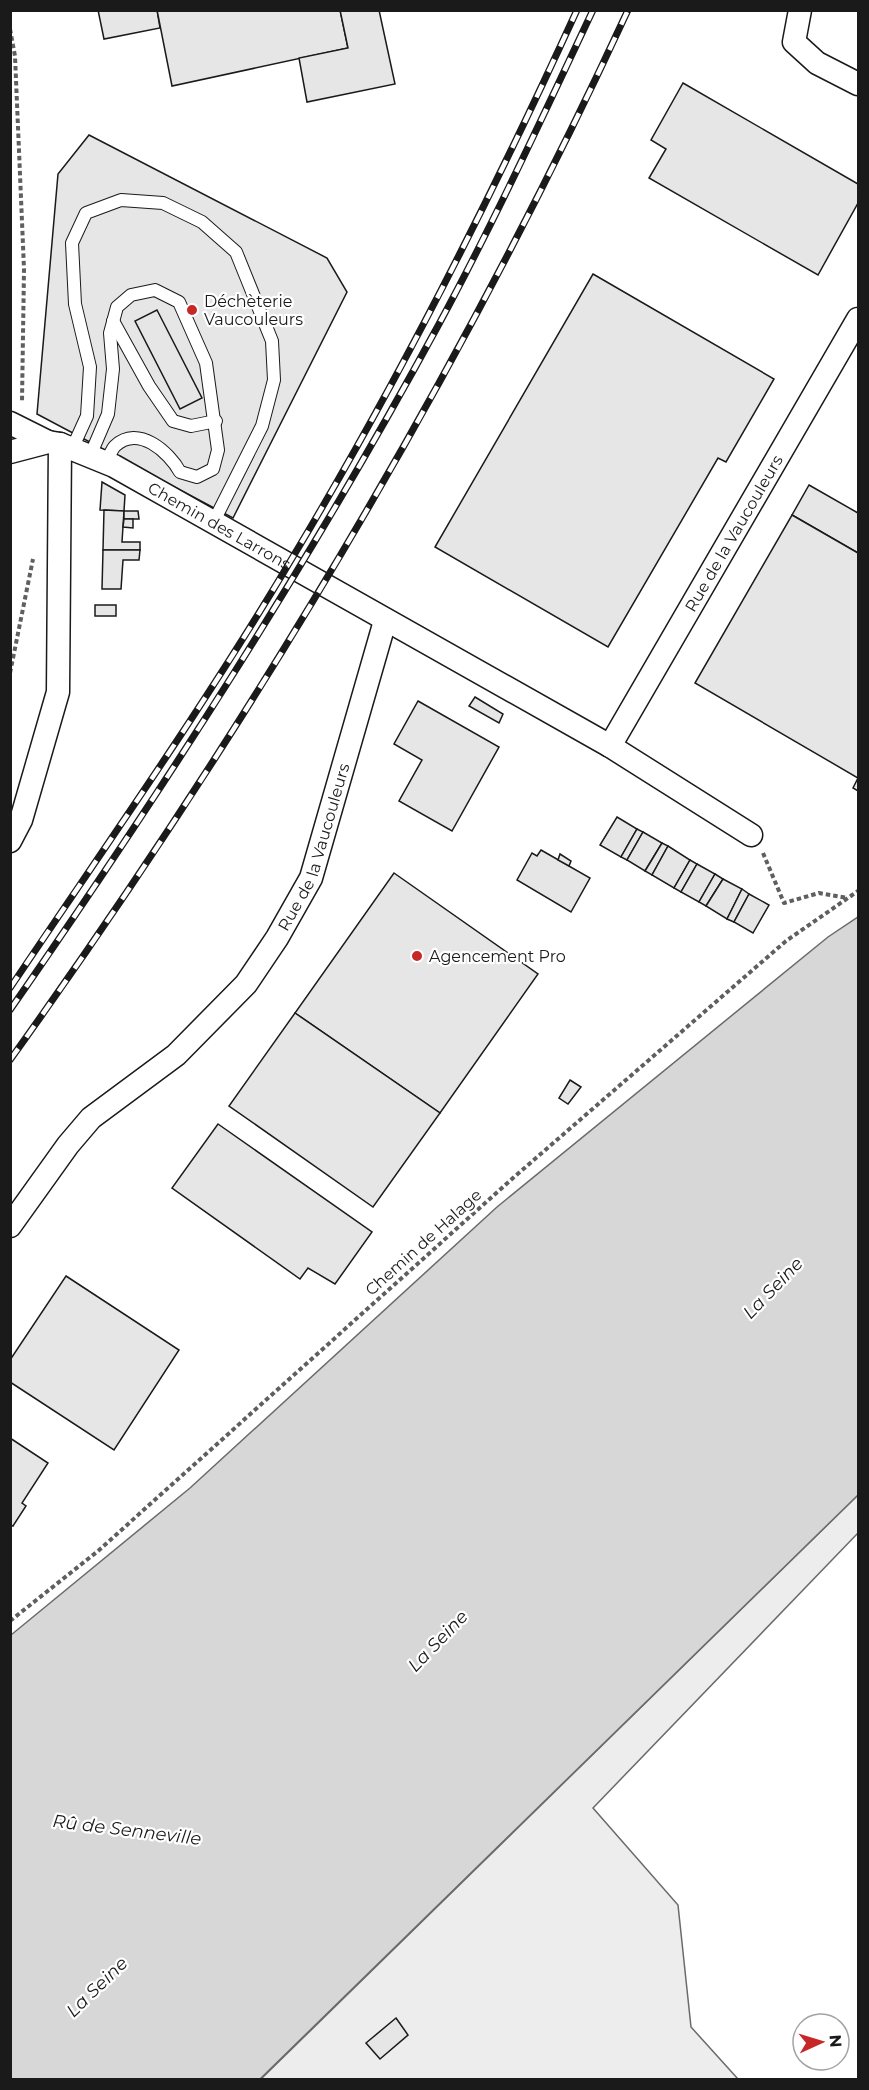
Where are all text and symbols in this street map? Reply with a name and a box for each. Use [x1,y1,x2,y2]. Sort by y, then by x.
place label: Déchèterie Vaucouleurs [204,292,303,329]
marker: Déchèterie Vaucouleurs [185,303,199,317]
street label: Rue de la Vaucouleurs [681,452,787,615]
street label: Chemin des Larrons [145,478,294,574]
street label: Rue de la Vaucouleurs [274,761,354,934]
place label: Agencement Pro [429,947,566,966]
marker: Agencement Pro [410,949,424,963]
street label: Chemin de Halage [361,1185,485,1299]
water label: La Seine [738,1253,808,1323]
water label: La Seine [403,1606,473,1676]
water label: Rû de Senneville [51,1810,203,1850]
water label: La Seine [62,1952,132,2022]
north arrow [791,2012,851,2072]
text: N [826,2034,845,2048]

